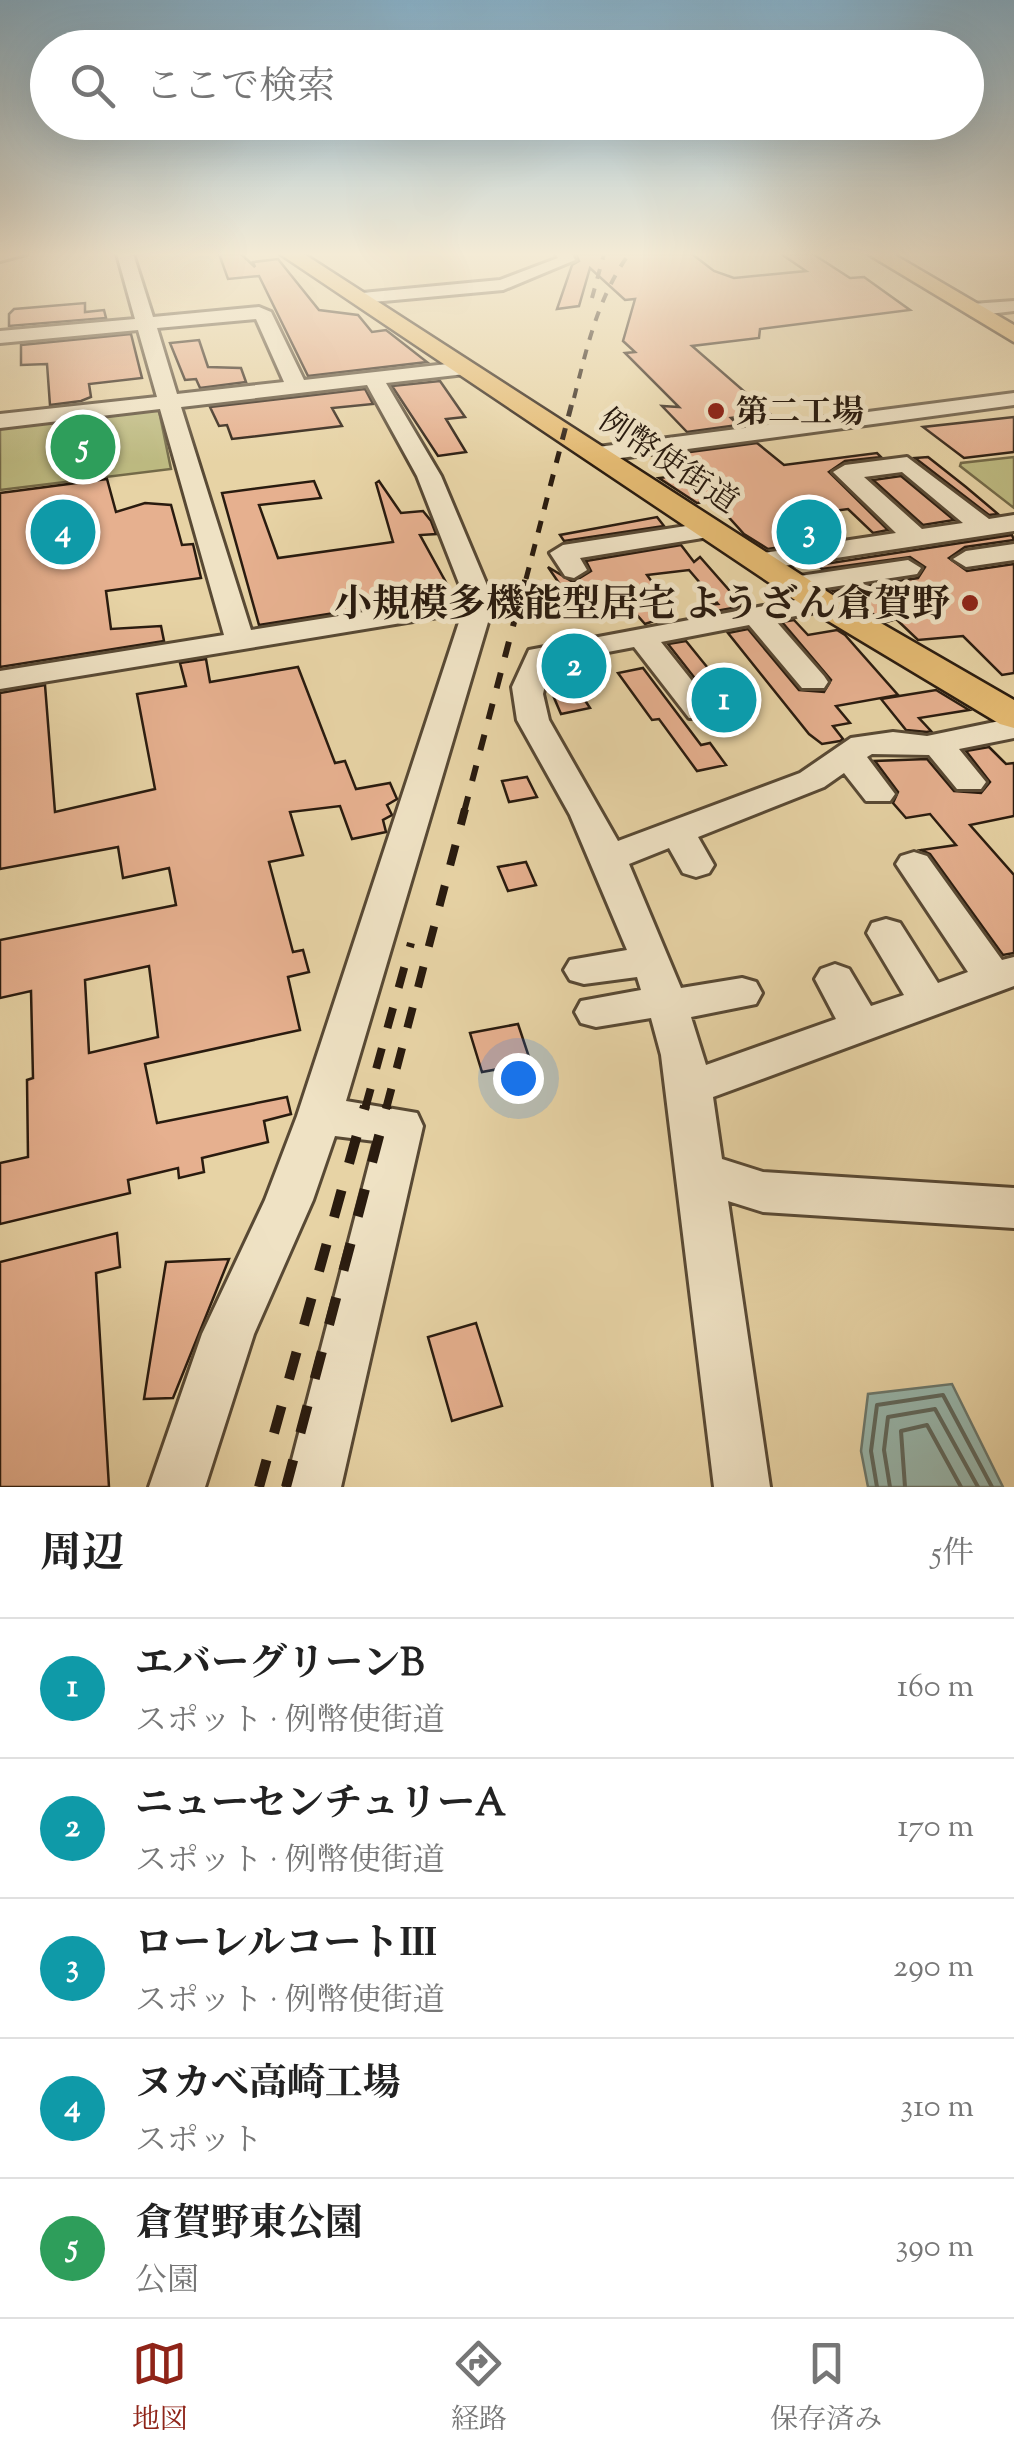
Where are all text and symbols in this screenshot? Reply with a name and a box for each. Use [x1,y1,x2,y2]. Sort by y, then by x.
search box [30,30,984,140]
icon: search [65,58,120,113]
text: ここで検索 [145,62,335,116]
place label: 第二工場 [736,391,864,437]
street label: 例幣使街道 [588,399,747,526]
marker: 第二工場 [705,400,727,422]
pin: 5 [51,410,116,484]
pin: 4 [30,494,96,570]
pin: 3 [776,494,842,570]
place label: 小規模多機能型居宅 ようざん倉賀野 [334,580,950,634]
marker: 小規模多機能型居宅 ようざん倉賀野 [959,592,981,614]
pin: 2 [542,628,606,704]
pin: 1 [692,662,756,738]
your location [493,1053,544,1104]
text: 周辺 [40,1526,124,1586]
text: 5件 [931,1532,974,1578]
text: エバーグリーンB [135,1639,424,1693]
text: 1 [67,1665,78,1711]
text: 160 m [897,1665,974,1711]
text: スポット · 例幣使街道 [135,1699,445,1745]
text: ニューセンチュリーA [135,1779,506,1833]
text: 2 [65,1805,80,1851]
text: 170 m [897,1805,974,1851]
text: スポット · 例幣使街道 [135,1839,445,1885]
text: ローレルコートⅢ [135,1919,437,1973]
text: 3 [66,1945,79,1991]
text: 290 m [893,1945,974,1991]
text: スポット · 例幣使街道 [135,1979,445,2025]
text: ヌカべ高崎工場 [135,2059,401,2113]
text: 4 [64,2085,81,2131]
text: 310 m [900,2085,974,2131]
text: スポット [135,2119,263,2165]
text: 倉賀野東公園 [135,2199,363,2253]
text: 5 [67,2225,78,2271]
text: 390 m [896,2225,974,2271]
text: 公園 [135,2259,199,2305]
tab: 地図 [132,2336,188,2441]
tab: 経路 [451,2336,507,2441]
tab: 保存済み [770,2336,882,2441]

